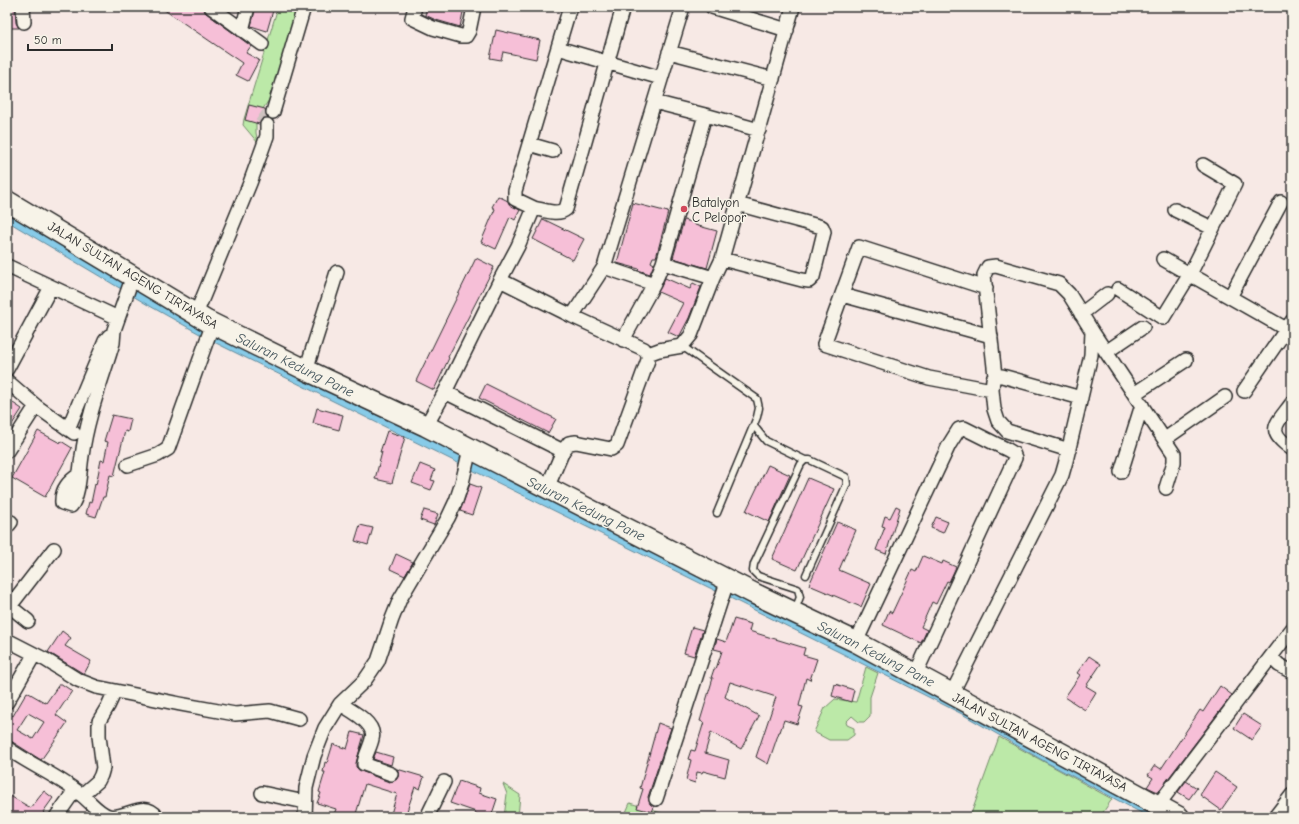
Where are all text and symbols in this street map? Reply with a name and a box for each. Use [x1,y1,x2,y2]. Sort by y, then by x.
scale bar [28,26,112,52]
text: 50 m [34,33,62,47]
place label: Batalyon C Pelopor [692,195,747,225]
marker: Batalyon C Pelopor [679,204,689,214]
street label: JALAN SULTAN AGENG TIRTAYASA [45,218,221,332]
water label: Saluran Kedung Pane [233,329,357,401]
water label: Saluran Kedung Pane [524,473,648,545]
water label: Saluran Kedung Pane [815,617,937,691]
street label: JALAN SULTAN AGENG TIRTAYASA [950,689,1130,795]

